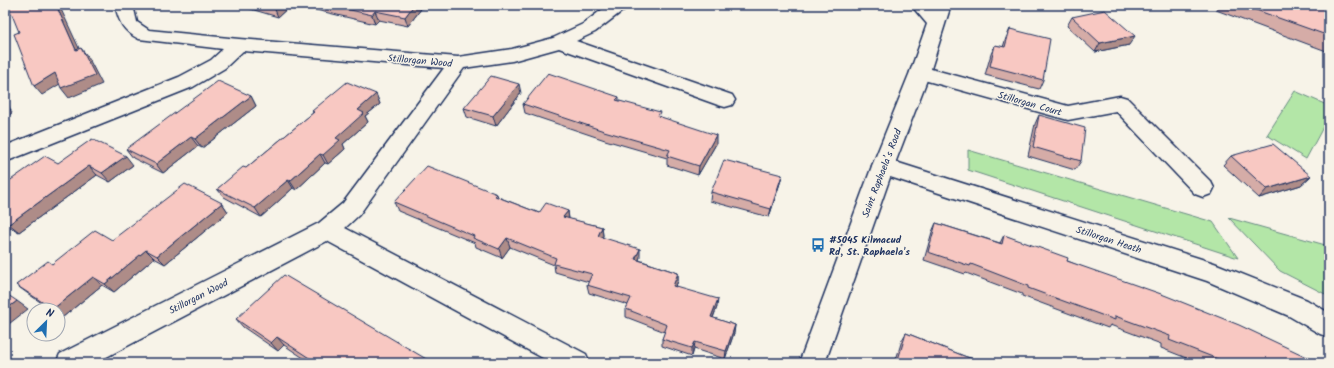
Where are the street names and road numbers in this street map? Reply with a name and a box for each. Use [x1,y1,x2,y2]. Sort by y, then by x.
street label: Stillorgan Wood [387,50,454,72]
street label: Stillorgan Court [996,87,1064,121]
street label: Saint Raphaela’s Road [858,126,907,220]
street label: Stillorgan Heath [1074,222,1144,258]
street label: Stillorgan Wood [166,275,232,319]

